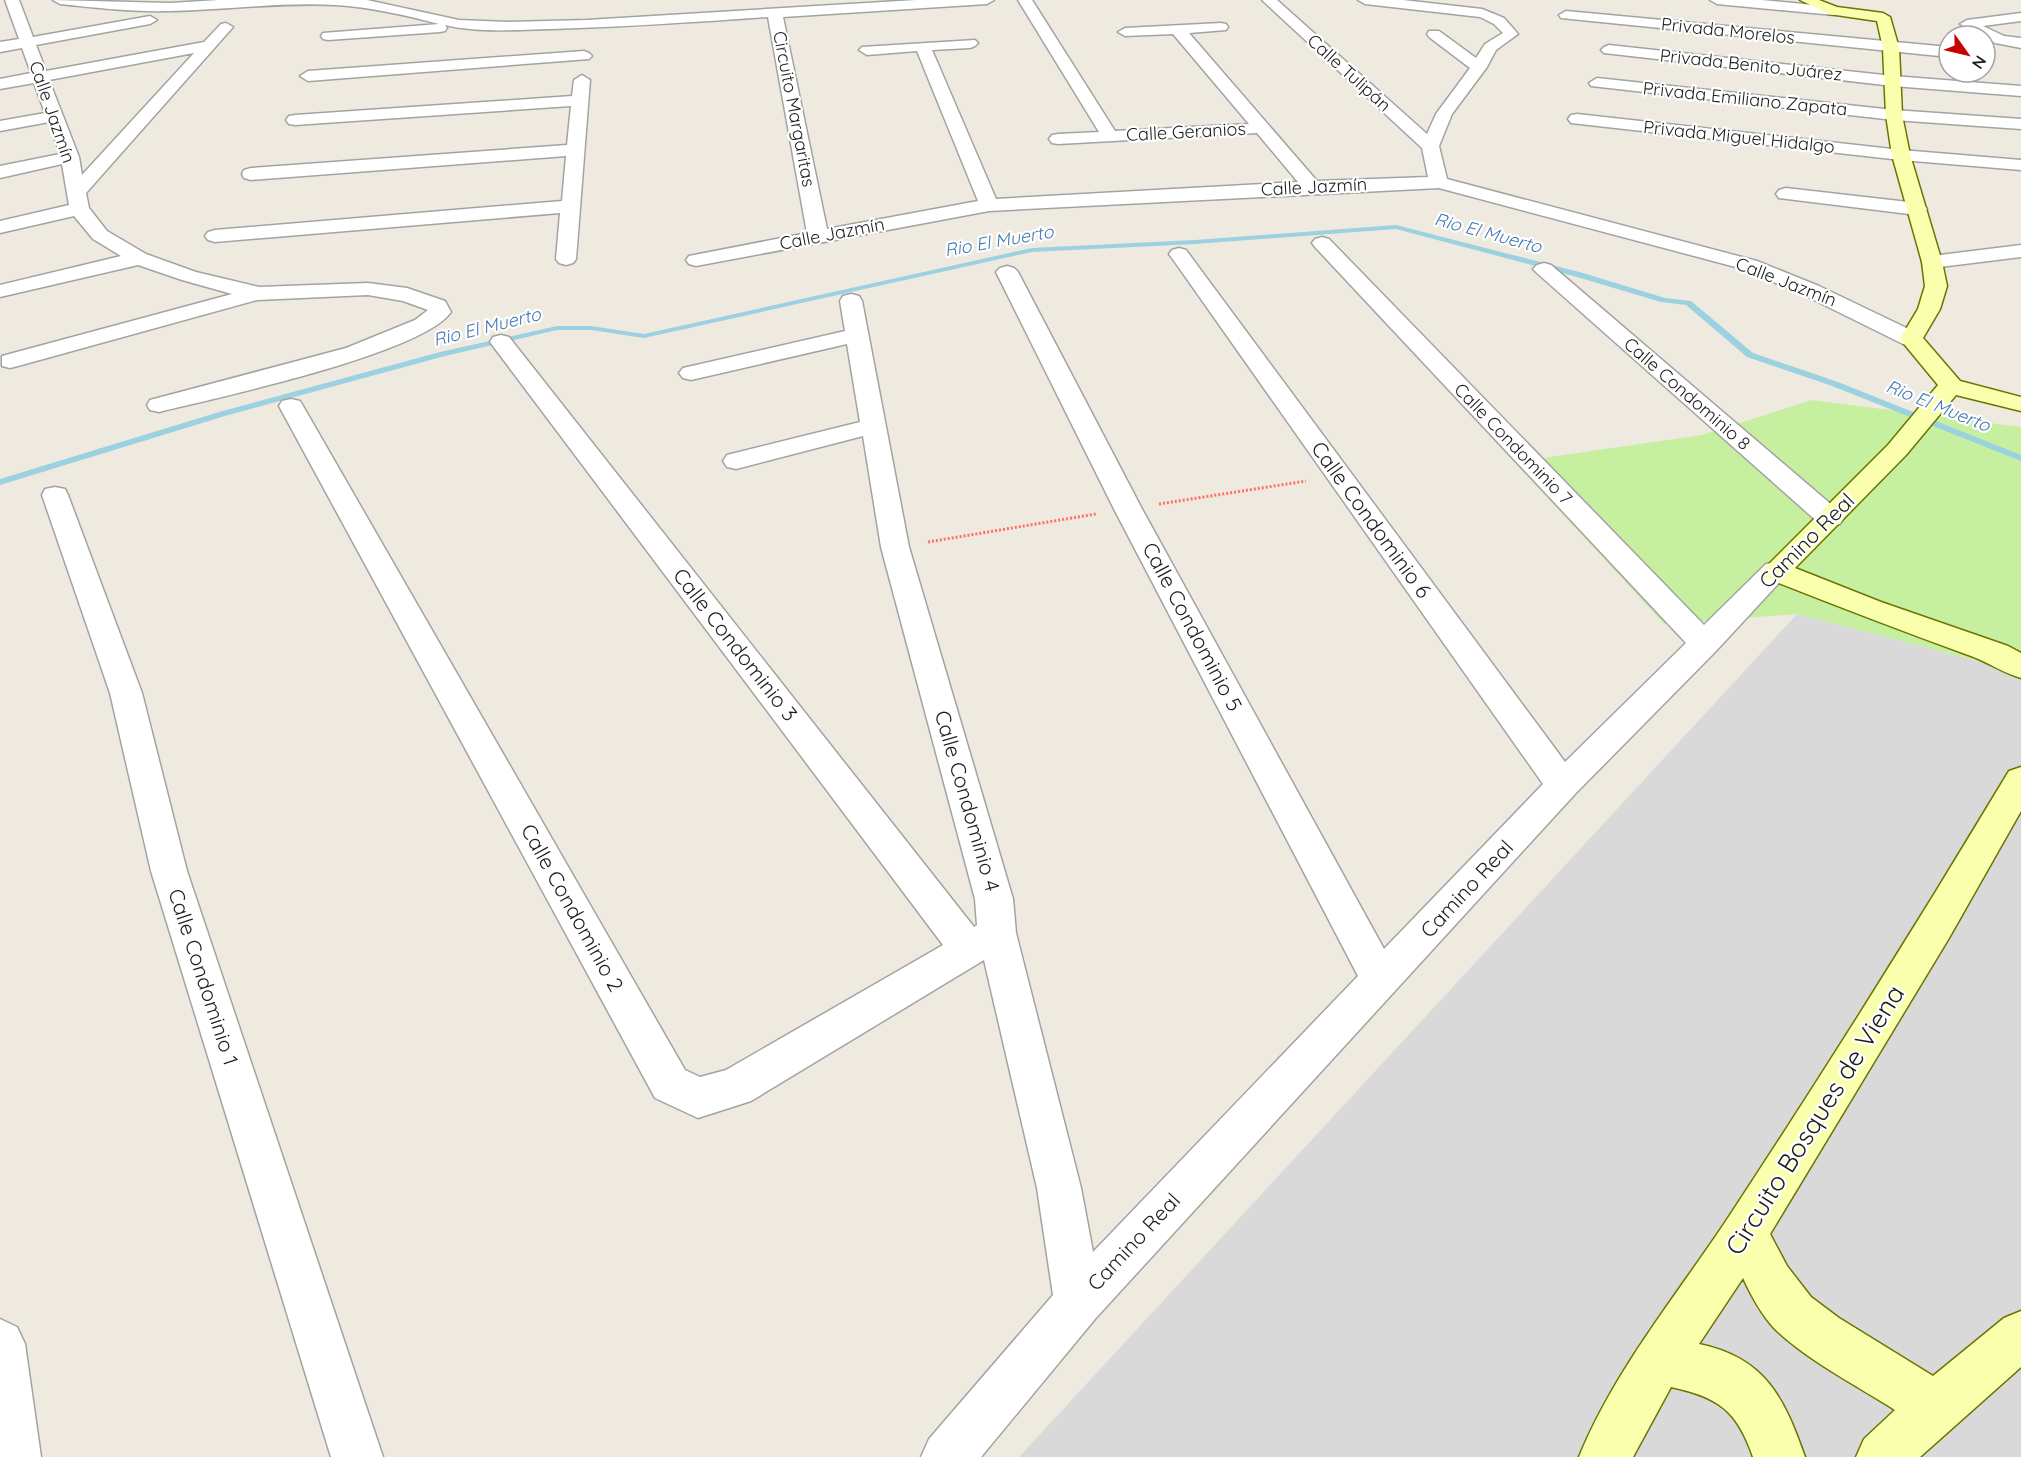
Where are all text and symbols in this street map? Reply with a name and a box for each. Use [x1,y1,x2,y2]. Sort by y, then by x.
street label: Privada Morelos [1660,12,1796,49]
north arrow [1937,24,1997,84]
street label: Circuito Margaritas [768,29,821,189]
street label: Calle Tulipán [1303,29,1396,116]
street label: Privada Benito Juárez [1659,43,1843,86]
text: N [1968,52,1991,73]
street label: Calle Jazmín [24,58,81,166]
street label: Privada Emiliano Zapata [1642,76,1848,121]
street label: Privada Miguel Hidalgo [1642,115,1836,158]
street label: Calle Geranios [1126,117,1246,146]
street label: Calle Jazmín [1260,172,1368,201]
water label: Rio El Muerto [1432,207,1545,258]
street label: Calle Jazmín [778,212,886,255]
water label: Rio El Muerto [943,219,1056,261]
street label: Calle Jazmín [1732,252,1840,311]
water label: Rio El Muerto [431,302,544,351]
street label: Calle Condominio 8 [1619,332,1756,455]
water label: Rio El Muerto [1883,374,1995,437]
street label: Calle Condominio 7 [1449,378,1577,509]
street label: Calle Condominio 6 [1306,436,1437,603]
street label: Camino Real [1753,487,1859,593]
street label: Calle Condominio 5 [1137,538,1248,715]
street label: Calle Condominio 3 [668,563,804,726]
street label: Calle Condominio 4 [930,707,1006,894]
street label: Calle Condominio 2 [516,819,630,996]
street label: Camino Real [1414,834,1518,943]
street label: Calle Condominio 1 [163,885,245,1068]
street label: Circuito Bosques de Viena [1718,978,1911,1261]
street label: Camino Real [1081,1187,1185,1296]

